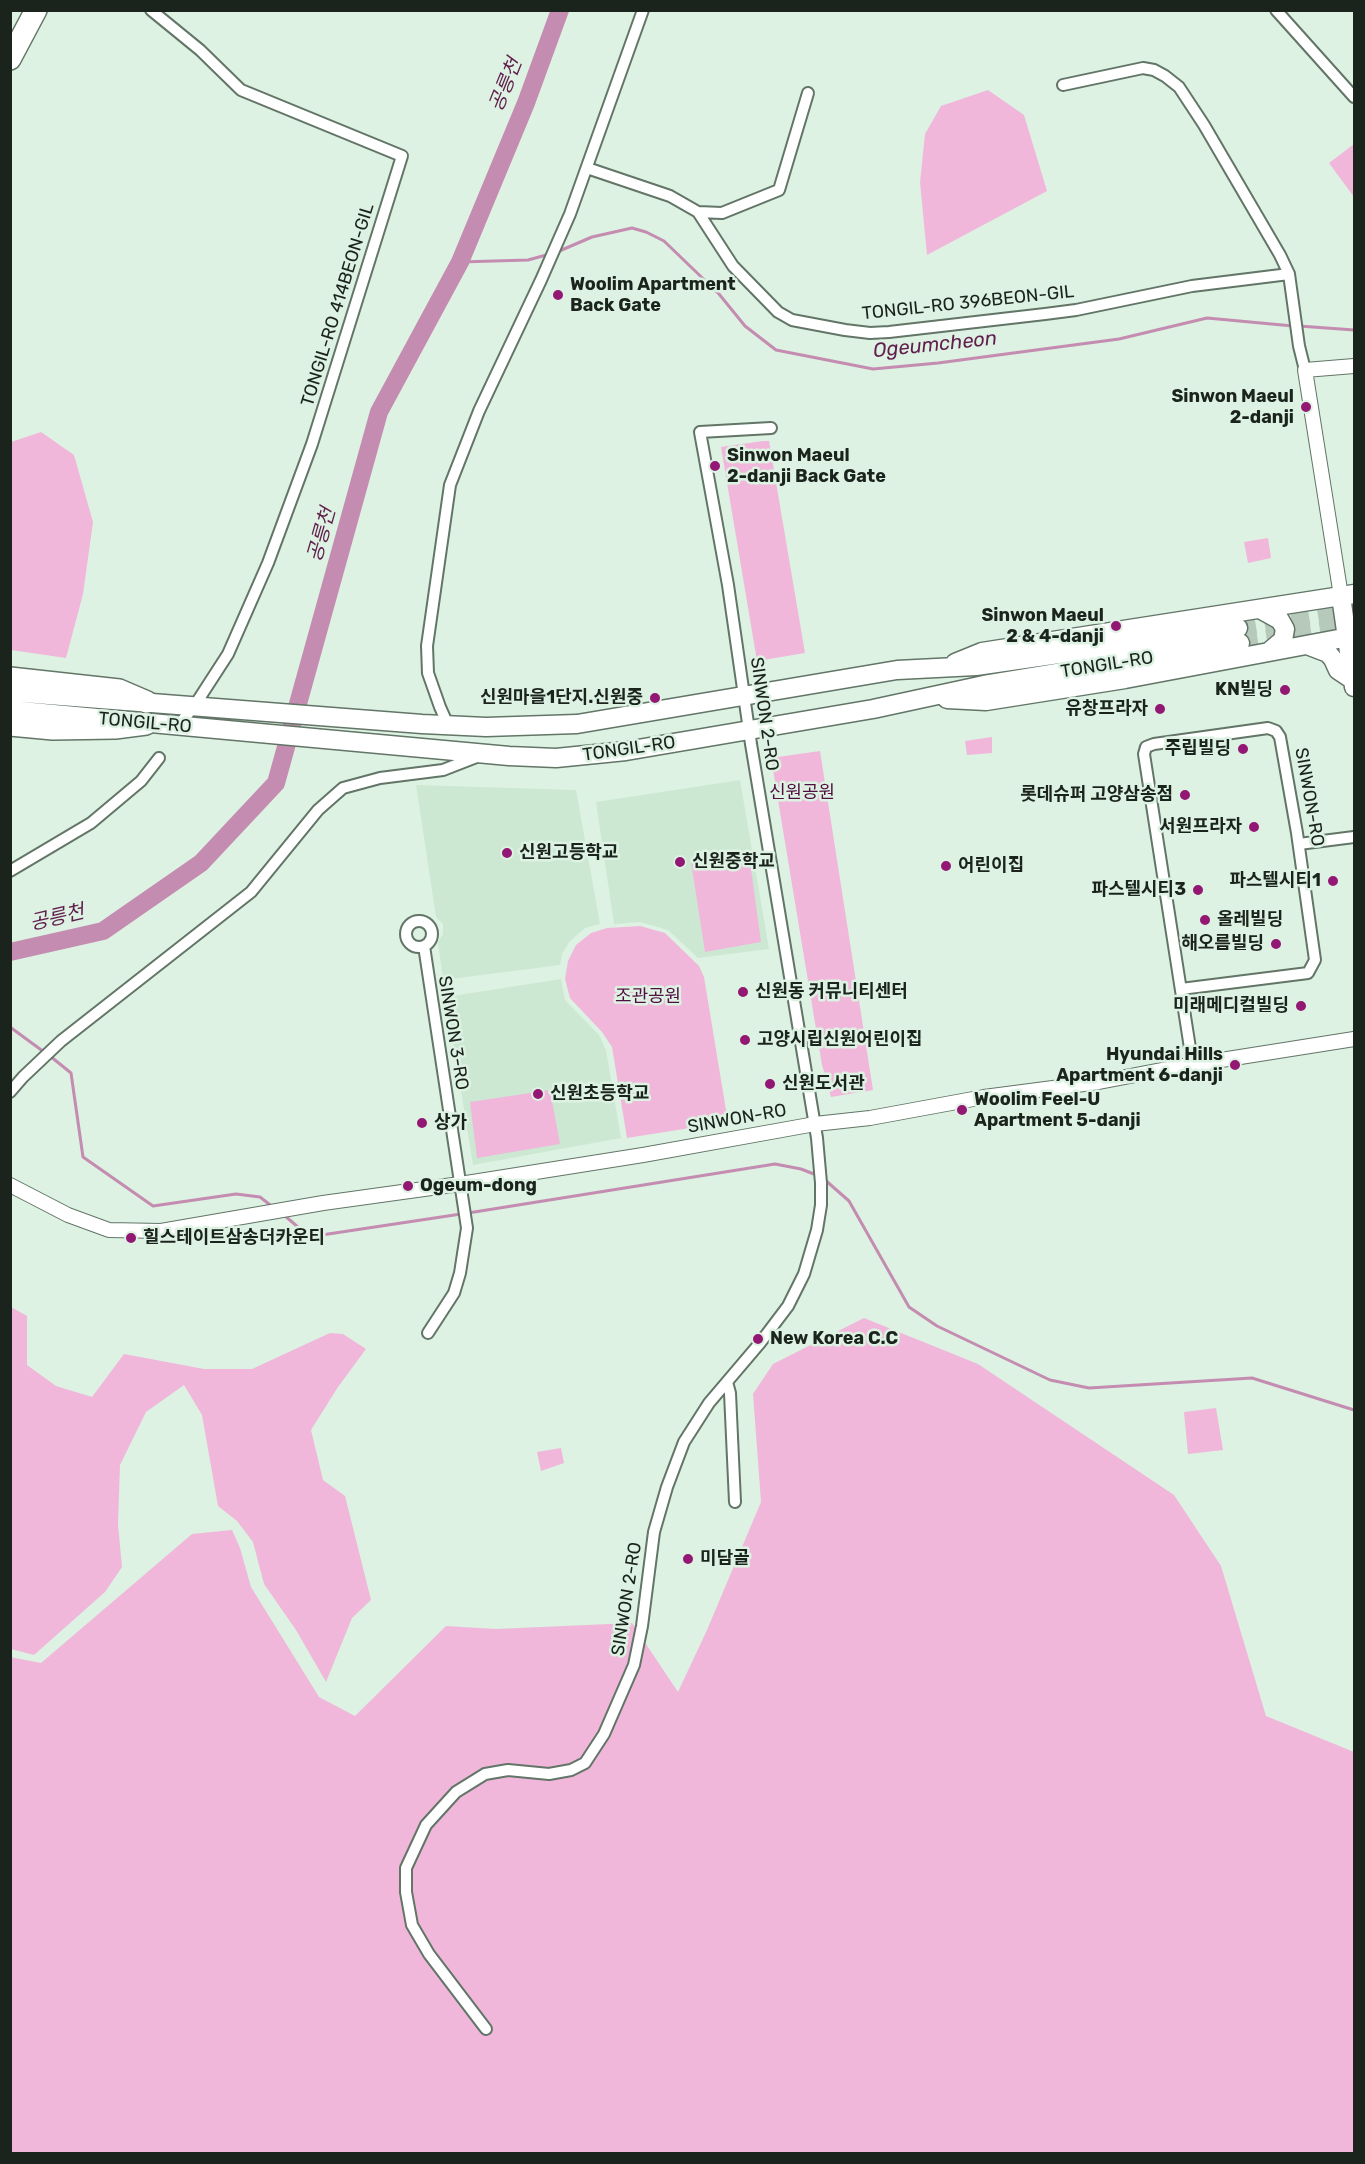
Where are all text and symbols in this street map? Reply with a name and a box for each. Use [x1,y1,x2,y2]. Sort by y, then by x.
water label: 공릉천 [485,55,527,115]
street label: TONGIL-RO 414BEON-GIL [297,201,379,409]
place label: Woolim Apartment Back Gate [570,274,736,316]
street label: TONGIL-RO 396BEON-GIL [861,281,1075,325]
marker: Woolim Apartment Back Gate [551,288,565,302]
water label: Ogeumcheon [872,327,998,363]
place label: Sinwon Maeul 2-danji [1171,386,1294,428]
marker: Sinwon Maeul 2-danji [1299,400,1313,414]
place label: Sinwon Maeul 2-danji Back Gate [727,445,886,488]
marker: Sinwon Maeul 2-danji Back Gate [708,459,722,473]
water label: 공릉천 [303,505,341,565]
place label: Sinwon Maeul 2 & 4-danji [981,605,1104,648]
marker: Sinwon Maeul 2 & 4-danji [1109,619,1123,633]
street label: TONGIL-RO [1059,647,1155,683]
street label: SINWON 2-RO [745,656,783,772]
place label: KN빌딩 [1215,679,1273,701]
marker: KN빌딩 [1278,683,1292,697]
place label: 신원마을1단지.신원중 [480,687,643,709]
marker: 신원마을1단지.신원중 [648,691,662,705]
place label: 유창프라자 [1065,698,1148,720]
marker: 유창프라자 [1153,702,1167,716]
street label: TONGIL-RO [97,708,193,738]
street label: TONGIL-RO [581,732,677,766]
place label: 주립빌딩 [1165,738,1231,760]
marker: 주립빌딩 [1236,742,1250,756]
street label: SINWON-RO [1290,746,1328,848]
park label: 신원공원 [769,782,835,804]
place label: 롯데슈퍼 고양삼송점 [1020,784,1173,806]
marker: 롯데슈퍼 고양삼송점 [1178,788,1192,802]
place label: 서원프라자 [1159,816,1242,838]
marker: 서원프라자 [1247,820,1261,834]
place label: 신원고등학교 [519,842,618,864]
marker: 신원고등학교 [500,846,514,860]
place label: 신원중학교 [692,851,775,873]
marker: 신원중학교 [673,855,687,869]
place label: 어린이집 [958,855,1024,877]
marker: 어린이집 [939,859,953,873]
place label: 파스텔시티1 [1229,870,1321,892]
marker: 파스텔시티1 [1326,874,1340,888]
place label: 파스텔시티3 [1091,879,1186,901]
marker: 파스텔시티3 [1191,883,1205,897]
water label: 공릉천 [27,900,87,936]
place label: 올레빌딩 [1217,909,1283,931]
marker: 올레빌딩 [1198,913,1212,927]
place label: 해오름빌딩 [1181,933,1264,955]
marker: 해오름빌딩 [1269,937,1283,951]
street label: SINWON 3-RO [433,974,473,1092]
place label: 신원동 커뮤니티센터 [755,981,908,1003]
marker: 신원동 커뮤니티센터 [736,985,750,999]
park label: 조관공원 [615,986,681,1008]
place label: 미래메디컬빌딩 [1173,995,1289,1017]
marker: 미래메디컬빌딩 [1294,999,1308,1013]
place label: 고양시립신원어린이집 [757,1029,923,1051]
marker: 고양시립신원어린이집 [738,1033,752,1047]
place label: Hyundai Hills Apartment 6-danji [1056,1044,1223,1086]
marker: Hyundai Hills Apartment 6-danji [1228,1058,1242,1072]
place label: 신원도서관 [782,1073,865,1095]
marker: 신원도서관 [763,1077,777,1091]
place label: 신원초등학교 [550,1083,649,1105]
marker: 신원초등학교 [531,1087,545,1101]
place label: Woolim Feel-U Apartment 5-danji [974,1089,1141,1132]
street label: SINWON-RO [686,1100,788,1138]
marker: Woolim Feel-U Apartment 5-danji [955,1103,969,1117]
place label: 상가 [434,1112,467,1134]
marker: 상가 [415,1116,429,1130]
place label: Ogeum-dong [420,1175,537,1197]
marker: Ogeum-dong [401,1179,415,1193]
place label: 힐스테이트삼송더카운티 [143,1227,325,1249]
marker: 힐스테이트삼송더카운티 [124,1231,138,1245]
place label: New Korea C.C [770,1328,898,1350]
marker: New Korea C.C [751,1332,765,1346]
street label: SINWON 2-RO [607,1541,647,1657]
place label: 미담골 [700,1548,750,1570]
marker: 미담골 [681,1552,695,1566]

